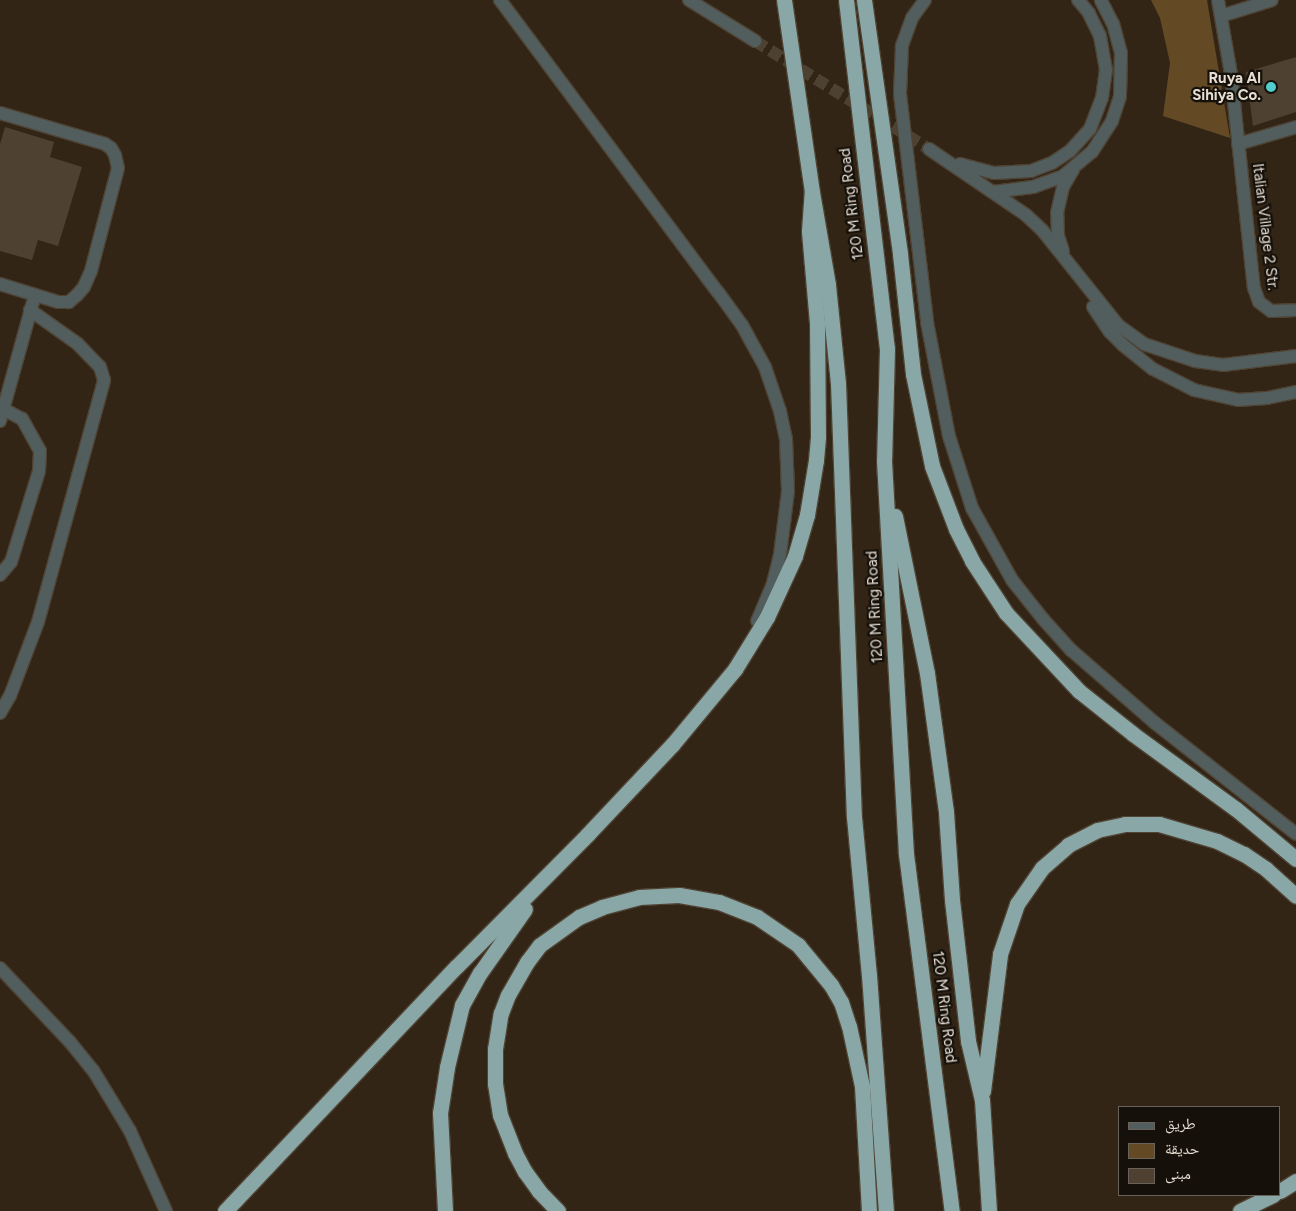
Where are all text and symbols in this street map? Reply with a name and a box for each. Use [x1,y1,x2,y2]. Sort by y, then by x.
place label: Ruya Al Sihiya Co. [1192,69,1261,104]
marker: Ruya Al Sihiya Co. [1265,81,1277,93]
street label: 120 M Ring Road [836,147,868,261]
street label: Italian Village 2 Str. [1248,162,1282,292]
street label: 120 M Ring Road [863,550,887,664]
street label: 120 M Ring Road [928,950,960,1064]
legend [1118,1106,1281,1196]
text: طريق [1165,1115,1196,1133]
text: حديقة [1165,1140,1199,1158]
text: مبنى [1165,1165,1191,1183]

